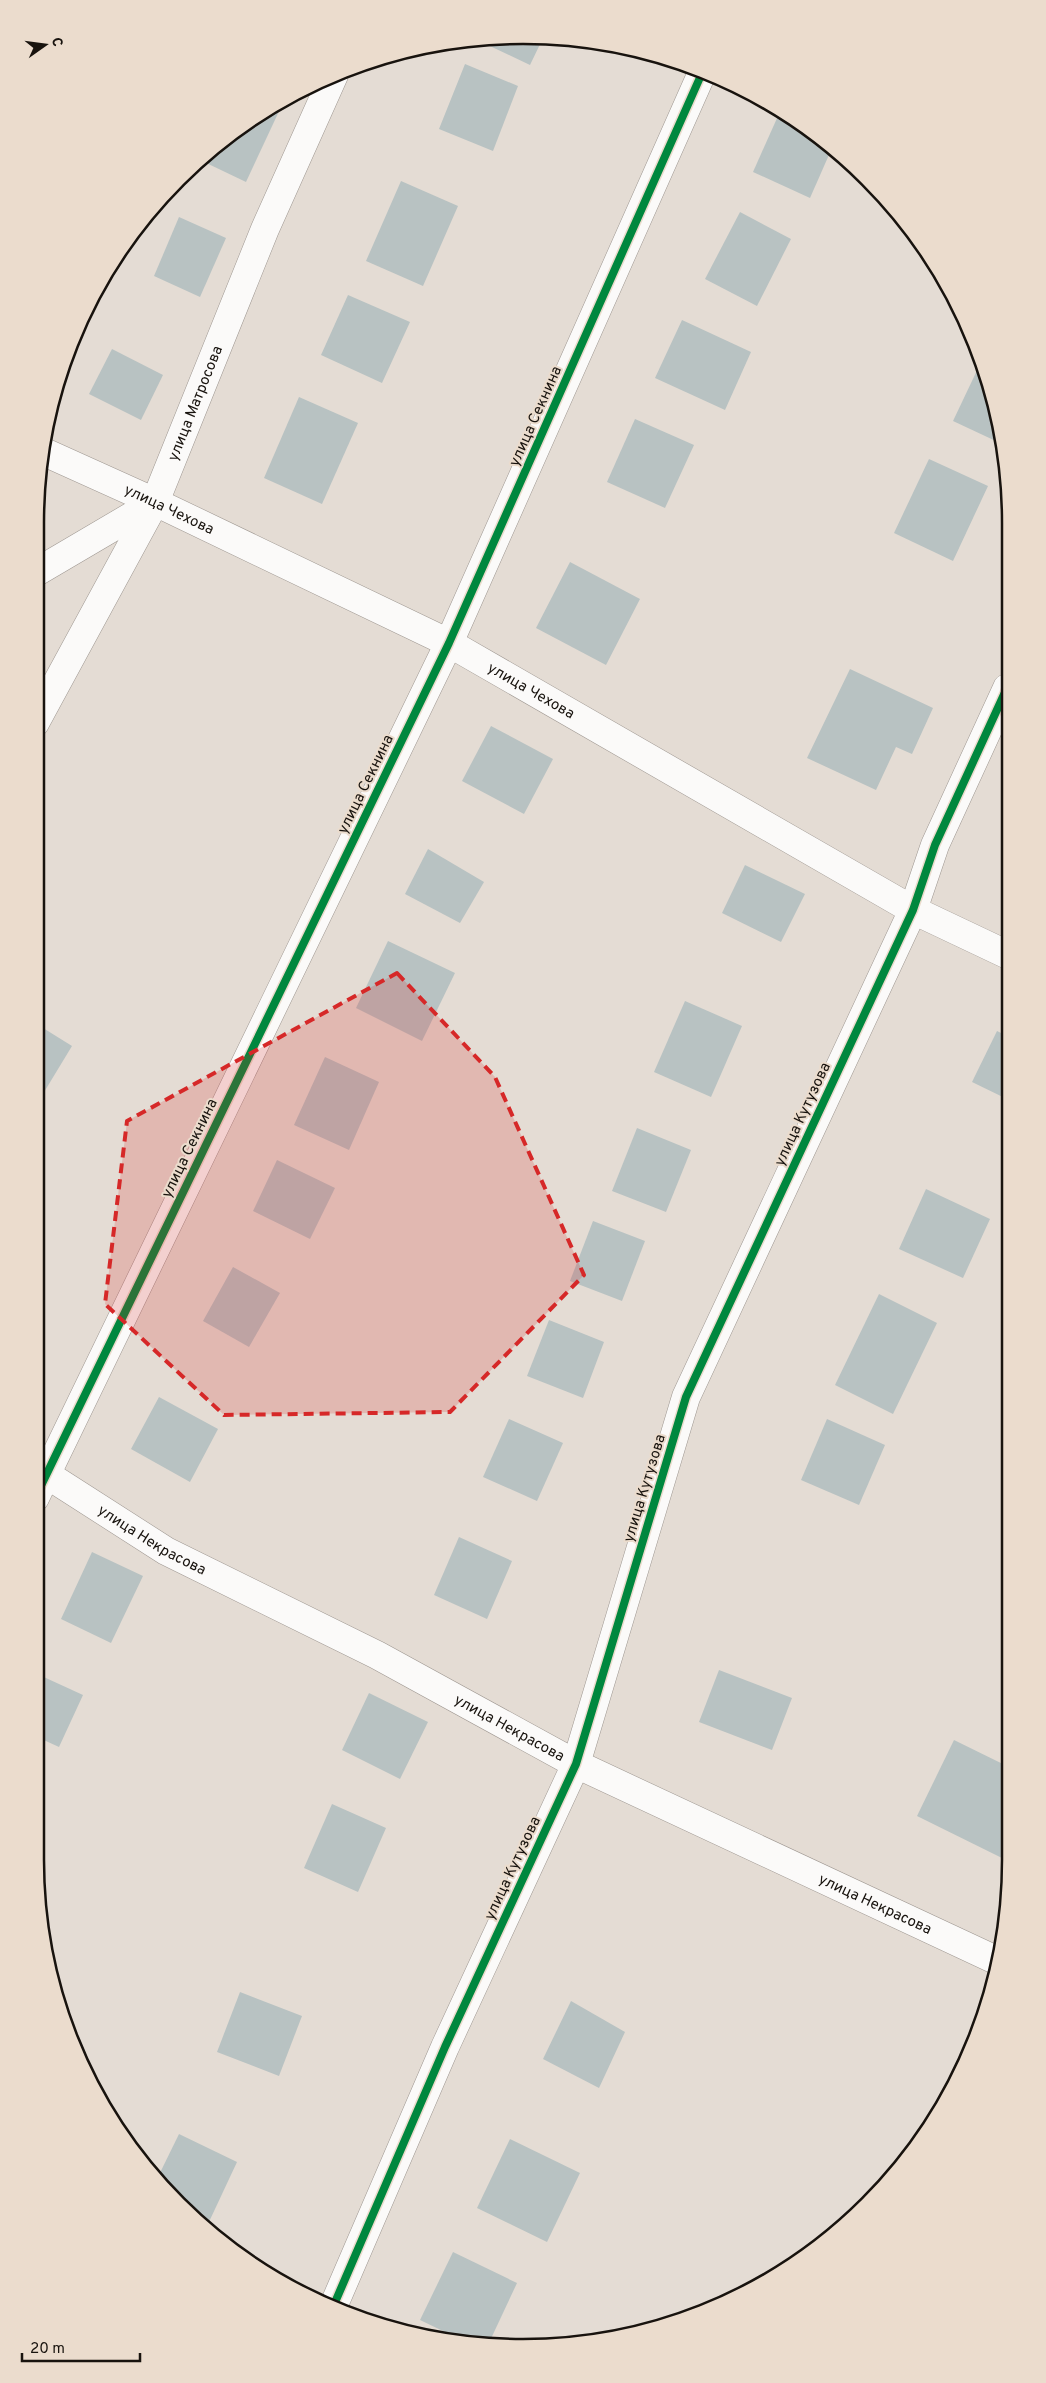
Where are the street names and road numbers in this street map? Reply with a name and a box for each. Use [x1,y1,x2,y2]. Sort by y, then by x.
street label: улица Матросова [164,343,228,464]
street label: улица Секнина [506,363,567,470]
street label: улица Чехова [121,481,217,540]
street label: улица Чехова [484,659,577,724]
street label: улица Секнина [334,732,399,837]
street label: улица Кутузова [771,1060,836,1169]
street label: улица Секнина [158,1096,223,1201]
street label: улица Кутузова [620,1432,671,1545]
street label: улица Некрасова [93,1502,209,1580]
street label: улица Некрасова [450,1691,567,1767]
street label: улица Кутузова [481,1814,546,1923]
street label: улица Некрасова [815,1870,934,1940]

